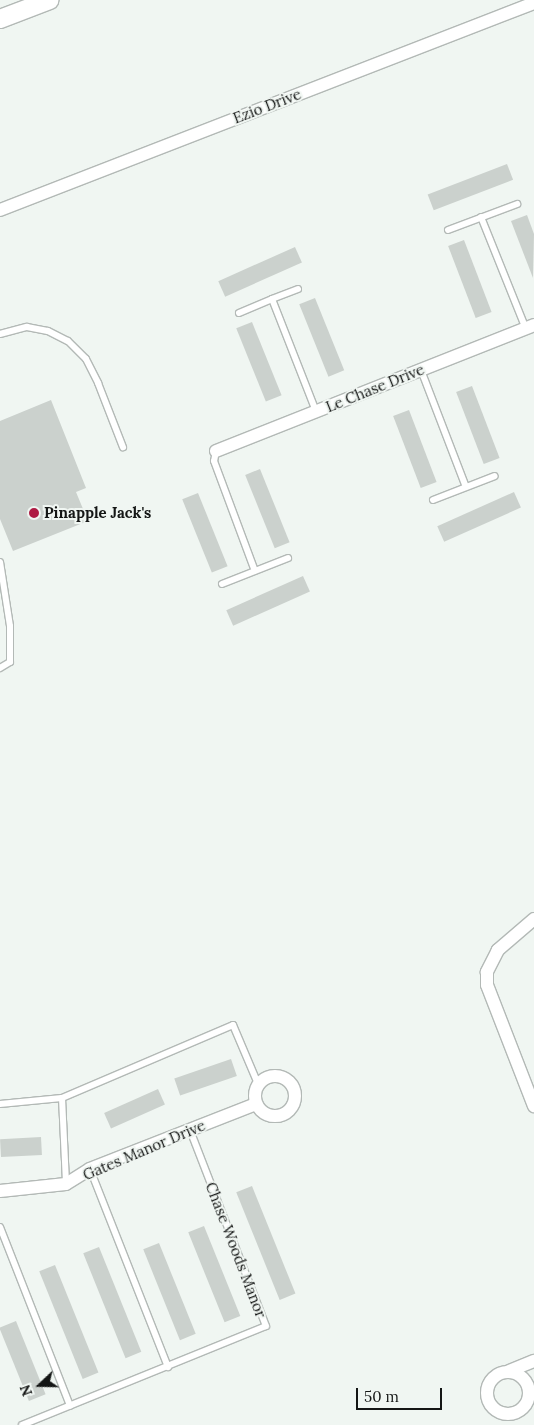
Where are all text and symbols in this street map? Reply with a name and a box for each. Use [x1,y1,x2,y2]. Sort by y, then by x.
street label: Ezio Drive [230,85,304,127]
street label: Le Chase Drive [323,360,427,416]
place label: Pinapple Jack's [44,504,151,522]
marker: Pinapple Jack's [28,507,40,519]
street label: Gates Manor Drive [80,1116,208,1184]
street label: Chase Woods Manor [202,1180,270,1320]
north arrow [15,1360,65,1410]
scale bar [359,1378,445,1410]
text: N [16,1382,36,1399]
text: 50 m [364,1387,399,1406]

